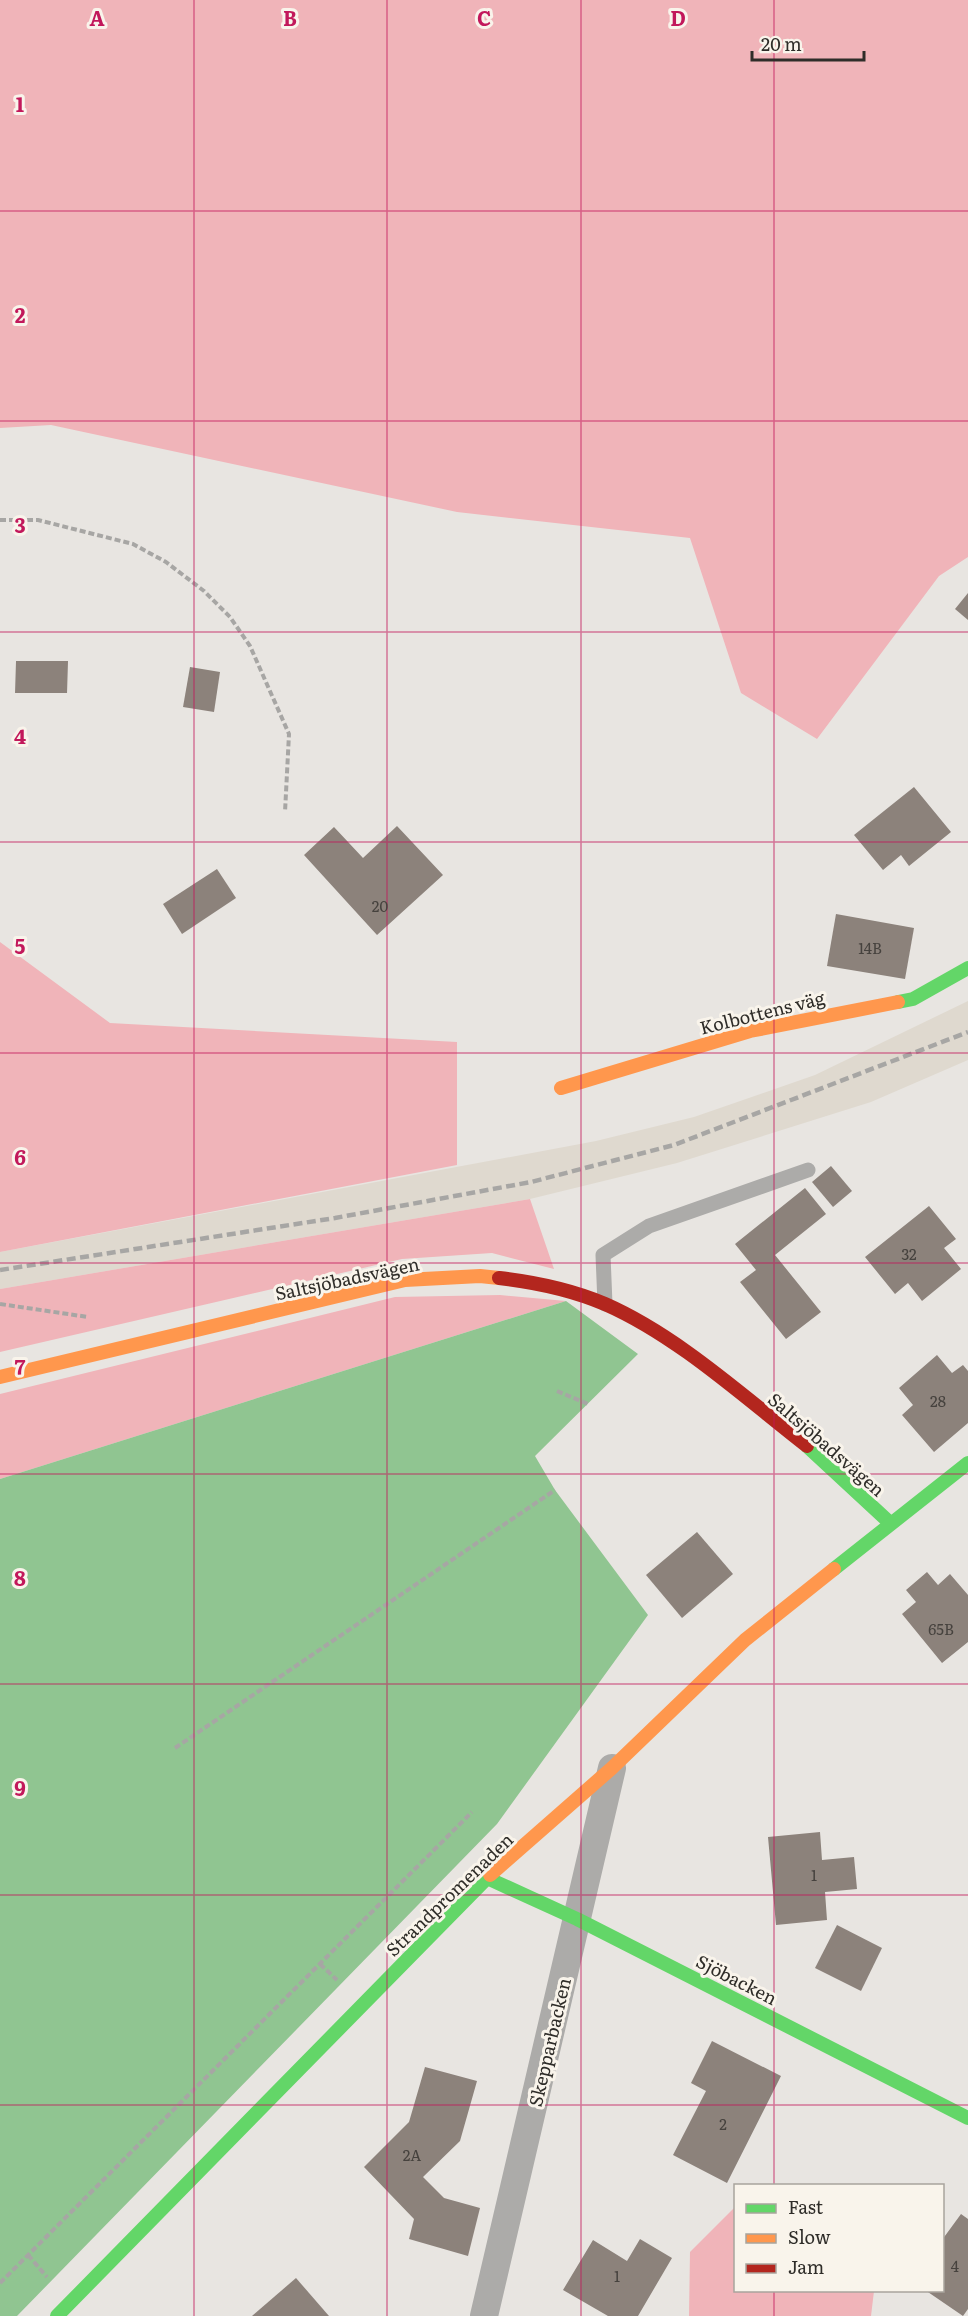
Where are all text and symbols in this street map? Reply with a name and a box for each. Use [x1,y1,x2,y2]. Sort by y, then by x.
text: A [89,2,105,32]
text: B [283,2,297,32]
text: C [477,2,491,32]
text: D [670,2,686,32]
scale bar [752,24,864,62]
text: 20 m [761,30,802,57]
text: 1 [16,88,24,118]
text: 2 [15,299,26,329]
text: 3 [14,509,26,539]
text: 4 [14,720,26,750]
house number: 20 [372,894,388,917]
text: 5 [15,930,26,960]
house number: 14B [858,936,882,959]
street label: Kolbottens väg [697,983,828,1041]
text: 6 [14,1141,26,1171]
house number: 32 [901,1242,917,1265]
street label: Saltsjöbadsvägen [272,1249,422,1306]
text: 7 [15,1351,26,1381]
street label: Saltsjöbadsvägen [763,1386,891,1502]
house number: 28 [930,1389,946,1412]
text: 8 [14,1562,26,1592]
house number: 65B [928,1617,954,1640]
text: 9 [14,1772,26,1802]
street label: Strandpromenaden [379,1826,519,1962]
house number: 1 [811,1863,817,1886]
street label: Sjöbacken [692,1947,782,2011]
street label: Skepparbacken [521,1975,577,2109]
house number: 2 [719,2112,727,2135]
house number: 2A [403,2143,421,2166]
legend [734,2184,944,2292]
text: Fast [788,2193,824,2220]
text: Slow [788,2223,831,2250]
text: Jam [788,2253,824,2280]
house number: 4 [951,2254,959,2277]
house number: 1 [614,2264,620,2287]

